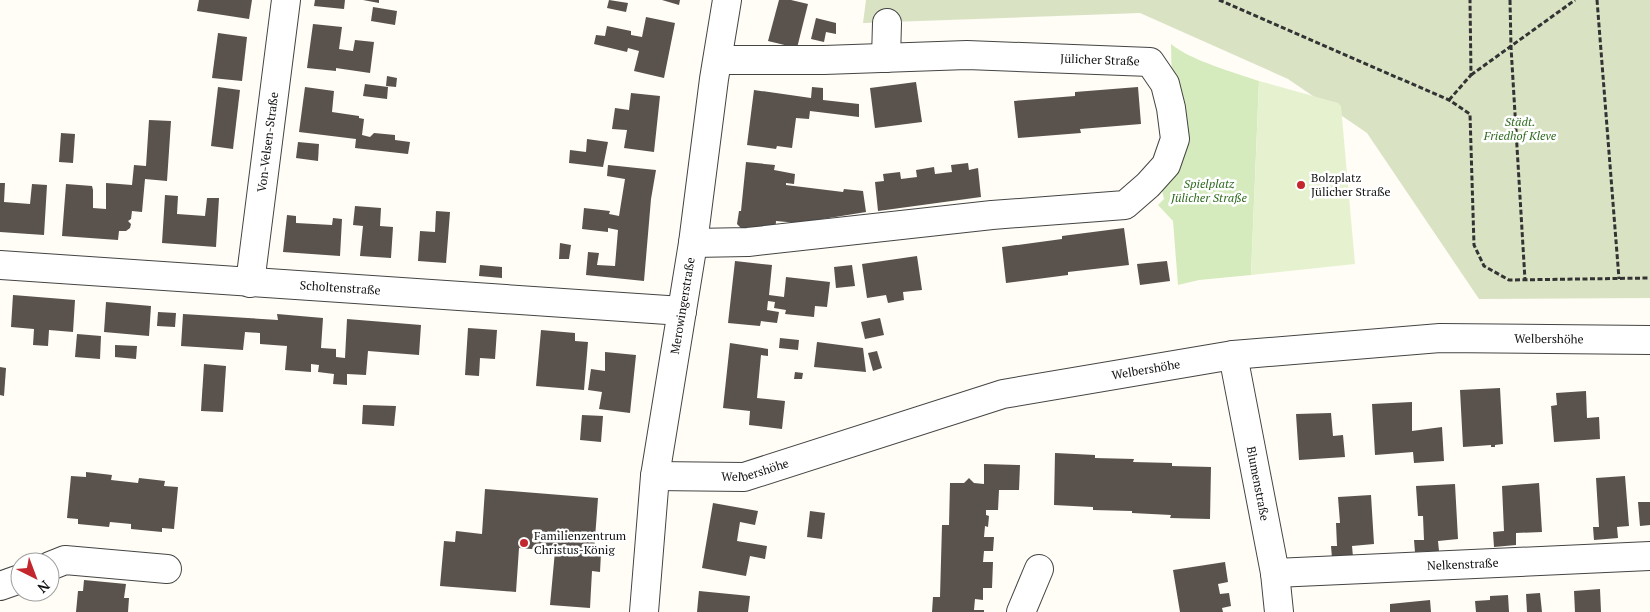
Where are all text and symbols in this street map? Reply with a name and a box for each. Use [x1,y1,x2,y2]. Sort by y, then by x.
street label: Jülicher Straße [1060,51,1140,68]
street label: Von-Velsen-Straße [254,91,281,193]
park label: Städt. Friedhof Kleve [1483,114,1557,143]
place label: Bolzplatz Jülicher Straße [1311,170,1391,199]
park label: Spielplatz Jülicher Straße [1170,176,1248,205]
marker: Bolzplatz Jülicher Straße [1295,179,1307,191]
street label: Merowingerstraße [667,256,698,355]
street label: Scholtenstraße [299,277,381,298]
street label: Welbershöhe [1514,331,1584,346]
street label: Welbershöhe [1110,356,1181,382]
street label: Blumenstraße [1244,445,1273,522]
street label: Welbershöhe [721,455,791,484]
place label: Familienzentrum Christus-König [534,528,627,557]
marker: Familienzentrum Christus-König [518,537,530,549]
north arrow [10,552,60,602]
street label: Nelkenstraße [1427,555,1499,573]
text: N [33,576,54,598]

